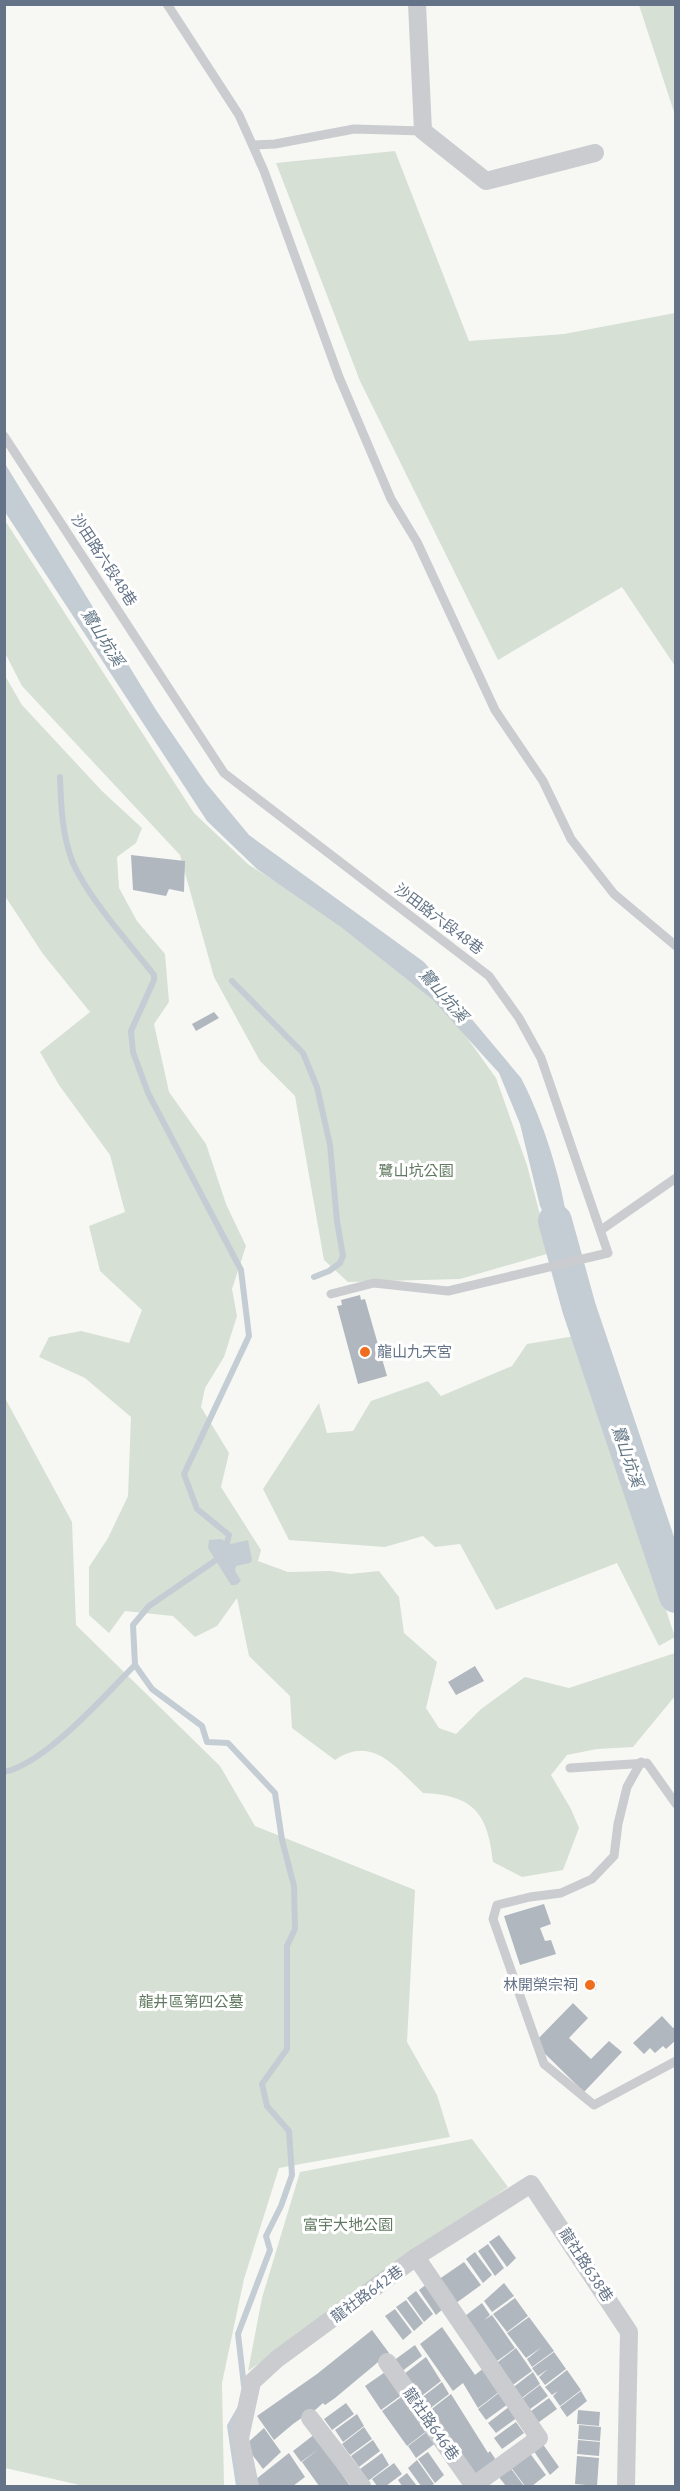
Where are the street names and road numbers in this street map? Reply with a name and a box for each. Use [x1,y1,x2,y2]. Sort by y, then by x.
street label: 沙田路六段48巷 [67,510,141,610]
street label: 沙田路六段48巷 [391,879,487,958]
street label: 龍社路638巷 [555,2224,617,2305]
street label: 龍社路642巷 [327,2261,406,2326]
street label: 龍社路646巷 [399,2384,463,2464]

